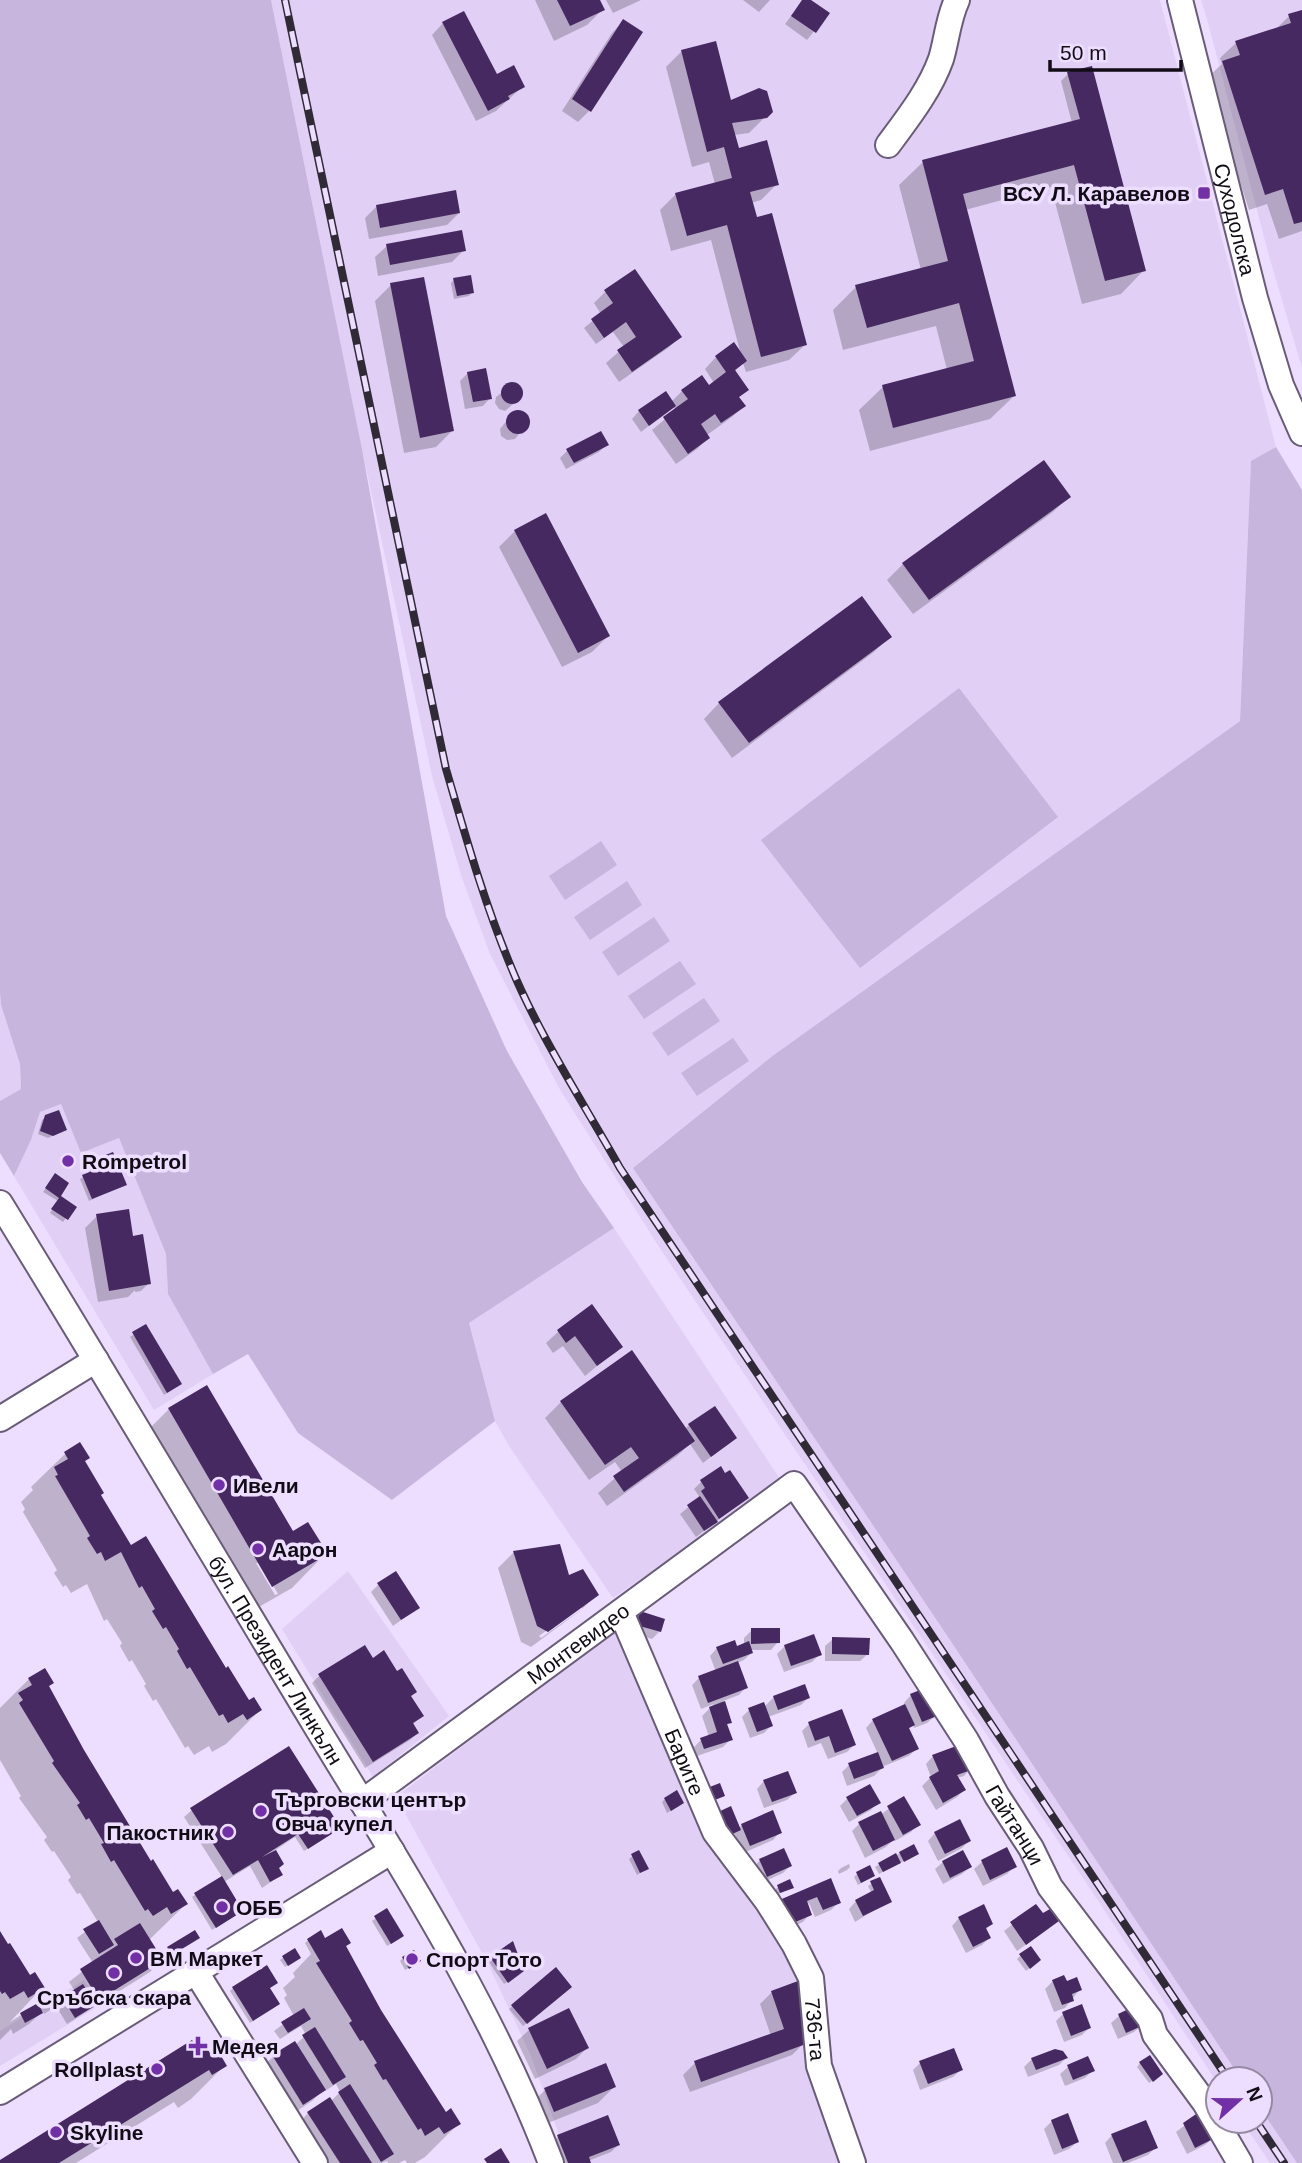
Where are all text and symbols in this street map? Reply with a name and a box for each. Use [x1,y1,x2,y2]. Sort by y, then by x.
scale bar [1050,28,1181,72]
text: 50 m [1060,41,1107,64]
street label: Суходолска [1210,161,1260,278]
place label: ВСУ Л. Каравелов [1003,182,1190,205]
marker: ВСУ Л. Каравелов [1196,185,1212,201]
place label: Rompetrol [82,1150,187,1173]
marker: Rompetrol [60,1153,76,1169]
place label: Ивели [233,1474,299,1497]
marker: Ивели [211,1477,227,1493]
place label: Аарон [272,1538,337,1561]
marker: Аарон [250,1541,266,1557]
street label: бул. Президент Линкълн [205,1551,348,1768]
street label: Монтевидео [522,1598,633,1688]
street label: Барите [661,1725,709,1799]
street label: Гайтанци [982,1781,1049,1868]
place label: Търговски център Овча купел [275,1788,466,1835]
marker: Търговски център Овча купел [253,1803,269,1819]
place label: Пакостник [106,1821,214,1844]
marker: Пакостник [220,1824,236,1840]
place label: ОББ [236,1896,283,1919]
marker: ОББ [214,1899,230,1915]
place label: ВМ Маркет [150,1947,263,1970]
place label: Спорт Тото [426,1948,542,1971]
marker: ВМ Маркет [128,1950,144,1966]
marker: Спорт Тото [404,1951,420,1967]
marker: Сръбска скара [106,1965,122,1981]
place label: Сръбска скара [37,1986,191,2009]
street label: 736-та [801,1997,830,2062]
place label: Медея [212,2035,278,2058]
marker: Медея [190,2038,206,2054]
place label: Rollplast [54,2058,143,2081]
marker: Rollplast [149,2061,165,2077]
north arrow [1204,2065,1274,2135]
text: N [1242,2084,1267,2104]
place label: Skyline [70,2121,144,2144]
marker: Skyline [48,2124,64,2140]

